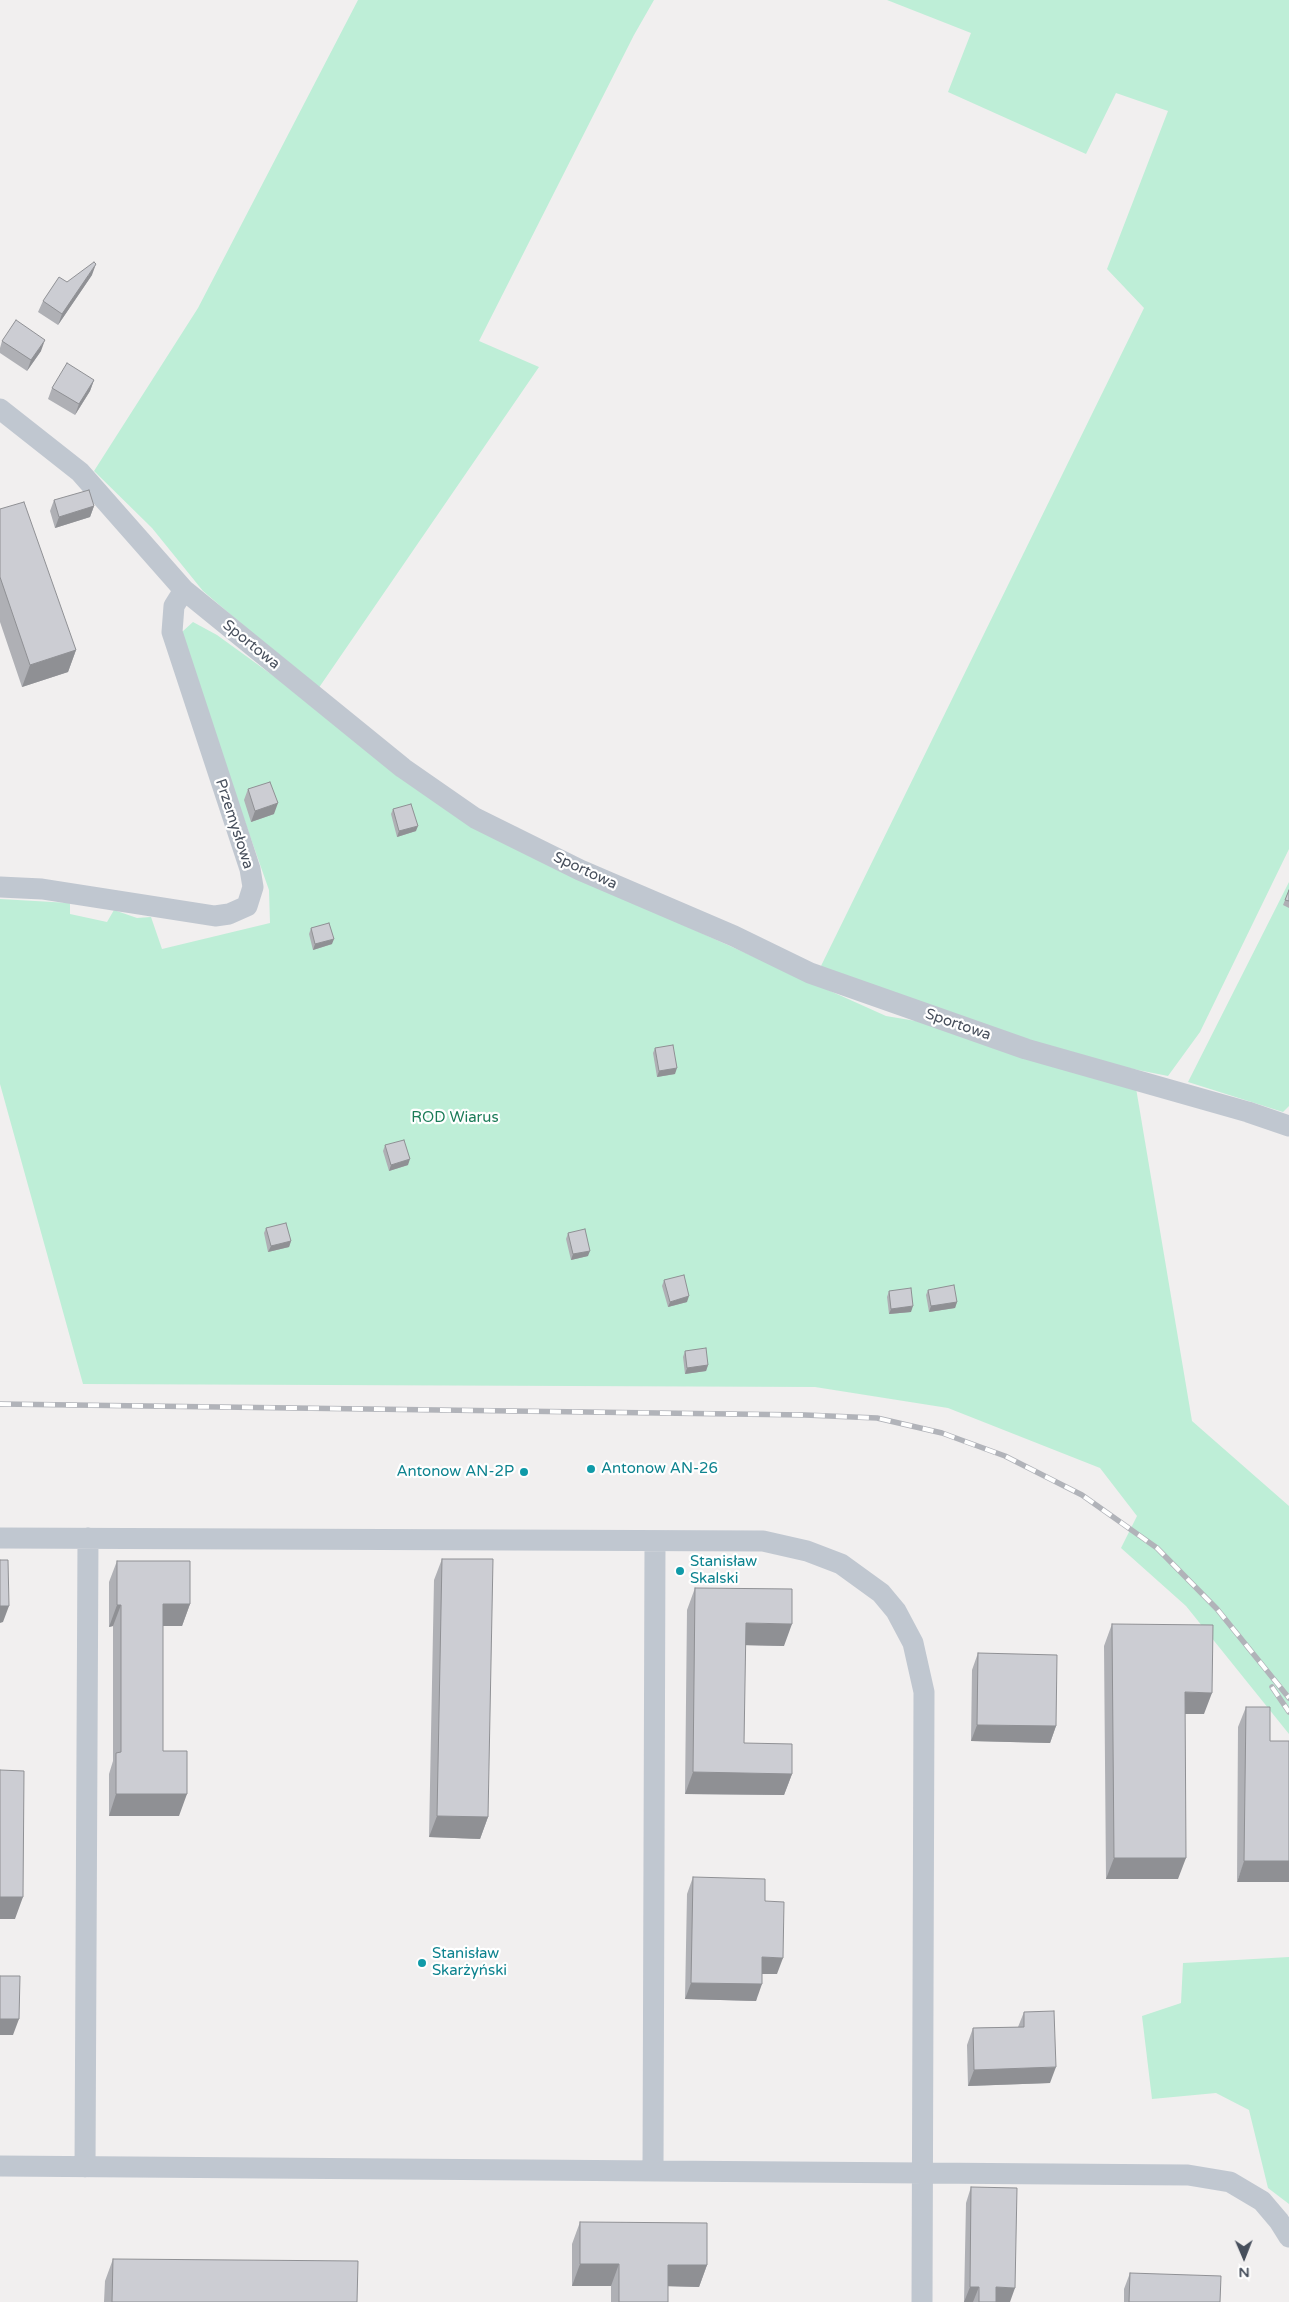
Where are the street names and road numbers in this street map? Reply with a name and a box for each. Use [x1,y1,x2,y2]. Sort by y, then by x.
street label: Sportowa [219,617,283,673]
street label: Przemysłowa [211,777,257,871]
street label: Sportowa [550,848,620,894]
street label: Sportowa [923,1005,993,1045]

